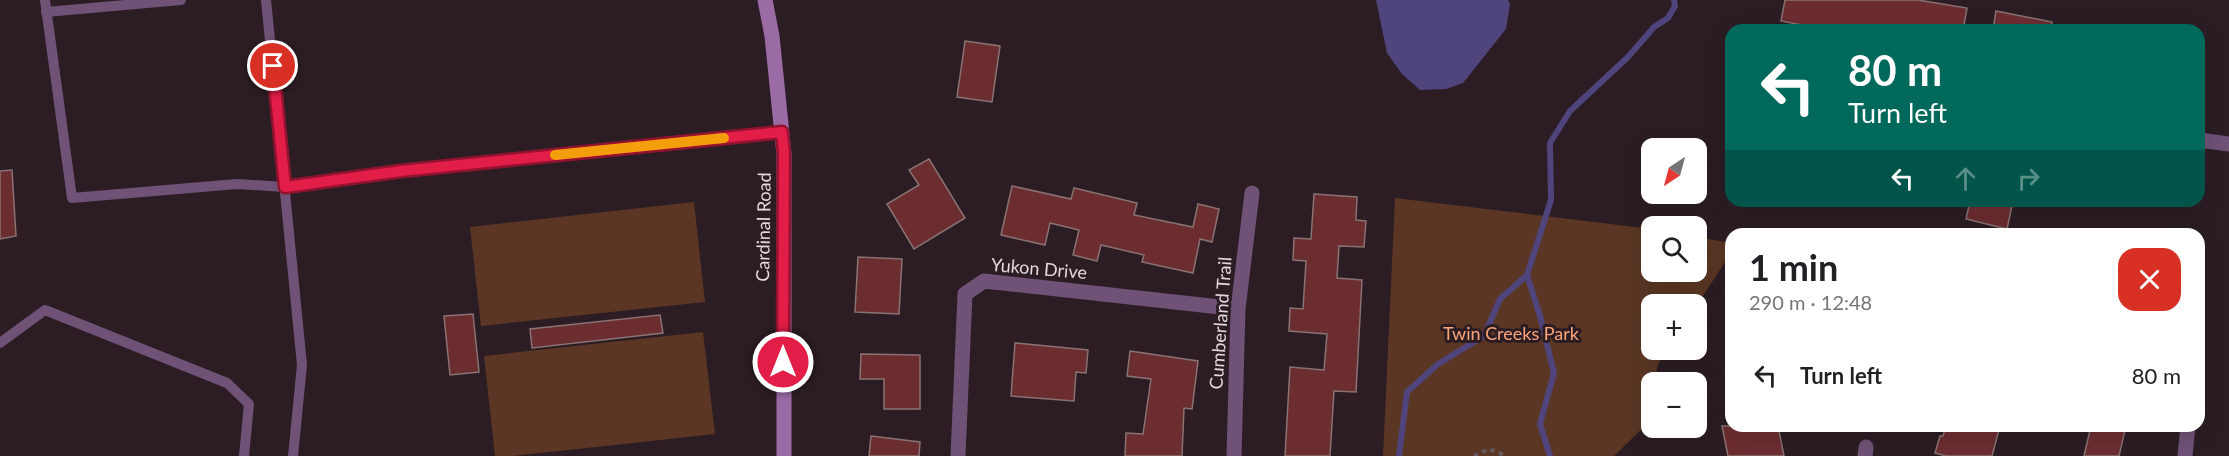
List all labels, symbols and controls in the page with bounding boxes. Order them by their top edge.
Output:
pin [247,40,298,91]
text: 80 m [1848,45,1942,95]
icon: left [1749,48,1827,126]
icon: arrive [256,49,289,82]
text: Turn left [1848,96,1947,129]
north arrow [1641,138,1707,204]
map controls [1641,138,1707,438]
icon: left [1886,162,1919,195]
icon: ahead [1949,162,1982,195]
icon: right [2012,162,2045,195]
street label: Cardinal Road [751,172,775,282]
button: search [1641,216,1707,282]
text: 1 min [1749,245,1838,289]
button: close [2118,248,2181,311]
street label: Yukon Drive [990,253,1088,283]
street label: Cumberland Trail [1204,256,1236,390]
text: 290 m · 12:48 [1749,290,1872,314]
button: + [1641,294,1707,360]
park label: Twin Creeks Park [1443,322,1580,344]
position arrow [751,330,815,394]
icon: left [1749,359,1782,392]
text: Turn left [1800,362,1882,389]
text: 80 m [2132,362,2181,389]
button: − [1641,372,1707,438]

